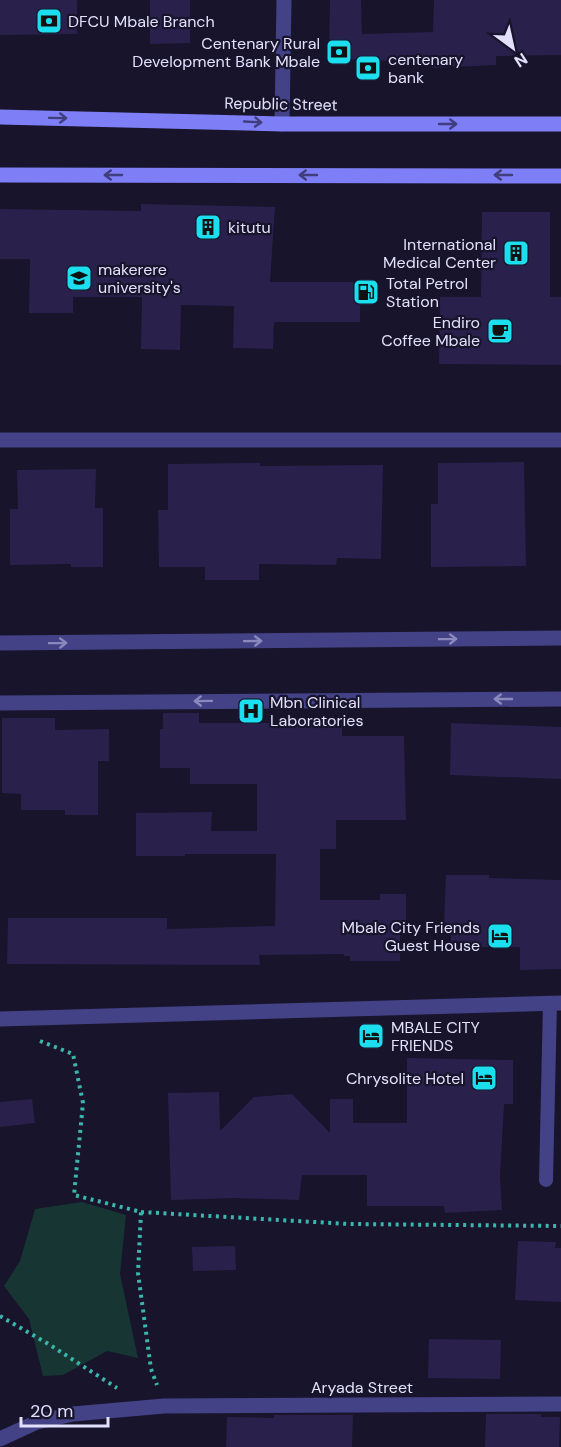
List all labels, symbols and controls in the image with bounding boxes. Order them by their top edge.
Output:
bank icon: DFCU Mbale Branch [34,6,64,36]
place label: DFCU Mbale Branch [68,11,215,32]
north arrow [483,18,543,78]
place label: Centenary Rural Development Bank Mbale [132,33,320,72]
bank icon: Centenary Rural Development Bank Mbale [324,37,354,67]
text: N [510,48,532,72]
place label: centenary bank [388,49,463,88]
bank icon: centenary bank [353,53,383,83]
street label: Republic Street [224,93,338,115]
one-way arrow [48,113,68,124]
one-way arrow [243,116,263,127]
one-way arrow [438,118,458,130]
one-way arrow [103,169,123,181]
one-way arrow [298,169,318,181]
one-way arrow [493,169,513,181]
building icon: kitutu [193,212,223,242]
place label: kitutu [228,217,271,238]
place label: International Medical Center [383,234,496,273]
building icon: International Medical Center [501,238,531,268]
place label: makerere university's [98,259,181,298]
school or university icon: makerere university's [64,263,94,293]
place label: Total Petrol Station [386,273,468,312]
fuel station icon: Total Petrol Station [351,277,381,307]
place label: Endiro Coffee Mbale [381,312,480,351]
cafe icon: Endiro Coffee Mbale [485,316,515,346]
one-way arrow [438,633,458,645]
one-way arrow [243,635,263,647]
one-way arrow [48,637,68,649]
place label: Mbn Clinical Laboratories [270,692,363,731]
one-way arrow [493,693,513,705]
one-way arrow [193,695,213,707]
hospital icon: Mbn Clinical Laboratories [236,696,266,726]
place label: Mbale City Friends Guest House [342,917,480,956]
hotel icon: Mbale City Friends Guest House [485,921,515,951]
place label: MBALE CITY FRIENDS [391,1017,480,1056]
hotel icon: MBALE CITY FRIENDS [356,1021,386,1051]
hotel icon: Chrysolite Hotel [469,1063,499,1093]
place label: Chrysolite Hotel [346,1068,464,1089]
street label: Aryada Street [311,1377,413,1398]
scale bar [21,1390,108,1428]
text: 20 m [30,1399,73,1423]

